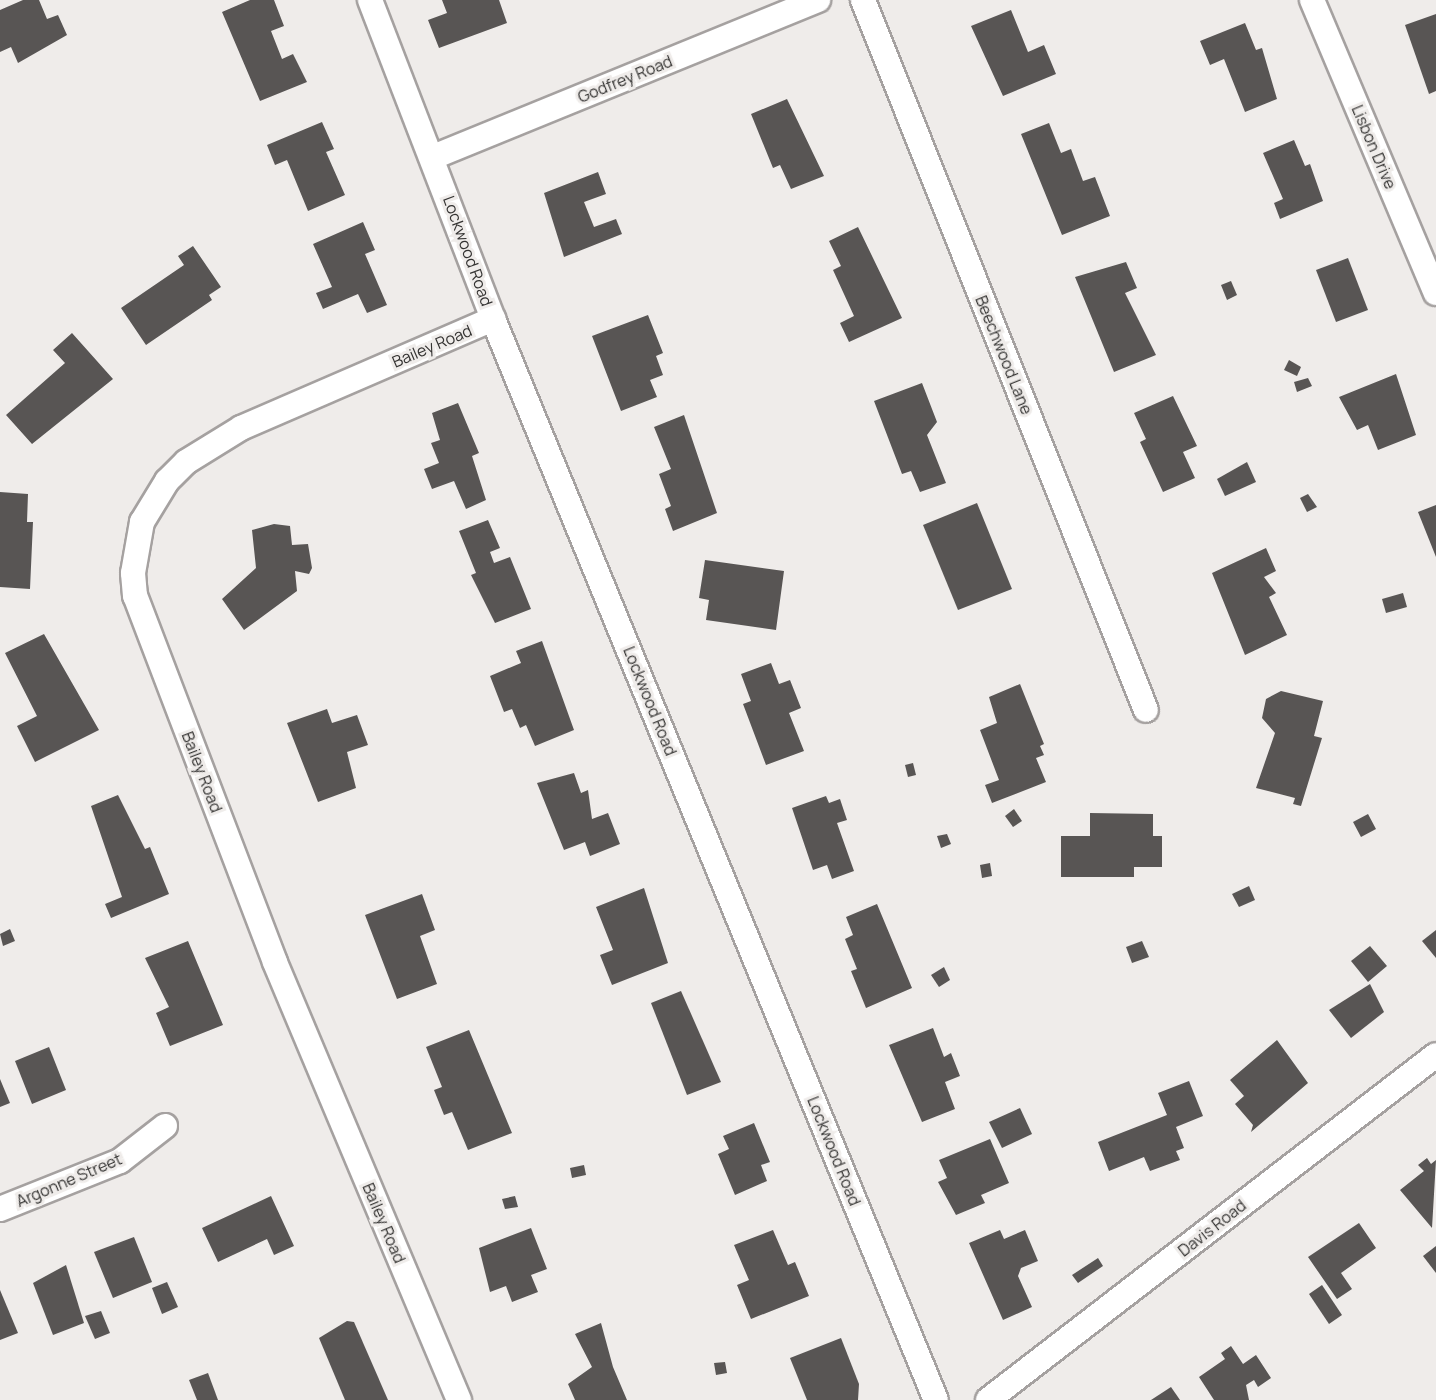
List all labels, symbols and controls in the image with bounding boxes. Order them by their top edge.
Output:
street label: Godfrey Road [575,51,675,107]
street label: Lisbon Drive [1348,102,1400,192]
street label: Lockwood Road [439,193,497,309]
street label: Beechwood Lane [971,293,1037,417]
street label: Bailey Road [389,321,475,371]
street label: Lockwood Road [619,644,681,758]
street label: Bailey Road [178,729,226,815]
street label: Lockwood Road [803,1094,865,1208]
street label: Argonne Street [13,1149,125,1211]
street label: Bailey Road [359,1180,409,1266]
street label: Davis Road [1174,1196,1250,1260]

